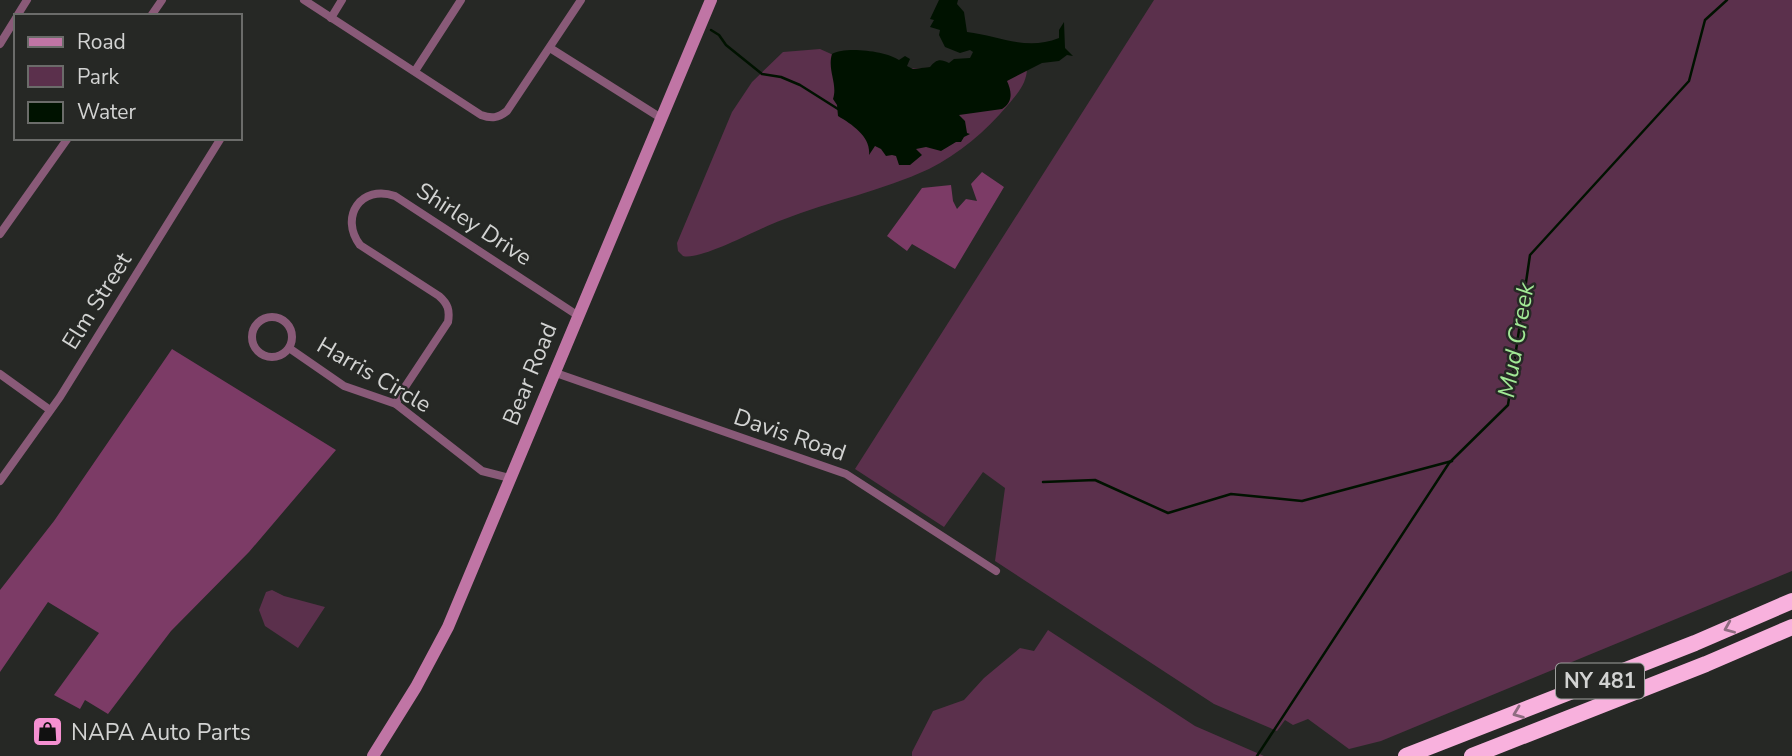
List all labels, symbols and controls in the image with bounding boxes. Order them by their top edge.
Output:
legend [14,14,242,140]
text: Road [77,28,126,56]
text: Park [77,63,119,91]
text: Water [77,98,136,126]
street label: Shirley Drive [410,175,538,273]
street label: Elm Street [55,246,139,355]
water label: Mud Creek [1490,279,1542,400]
street label: Bear Road [495,318,565,430]
street label: Harris Circle [311,330,437,420]
street label: Davis Road [730,401,850,469]
one-way arrow [1724,620,1736,634]
road number: NY 481 [1556,664,1644,698]
one-way arrow [1513,705,1525,719]
shop icon: NAPA Auto Parts [31,715,65,749]
place label: NAPA Auto Parts [71,717,251,748]

